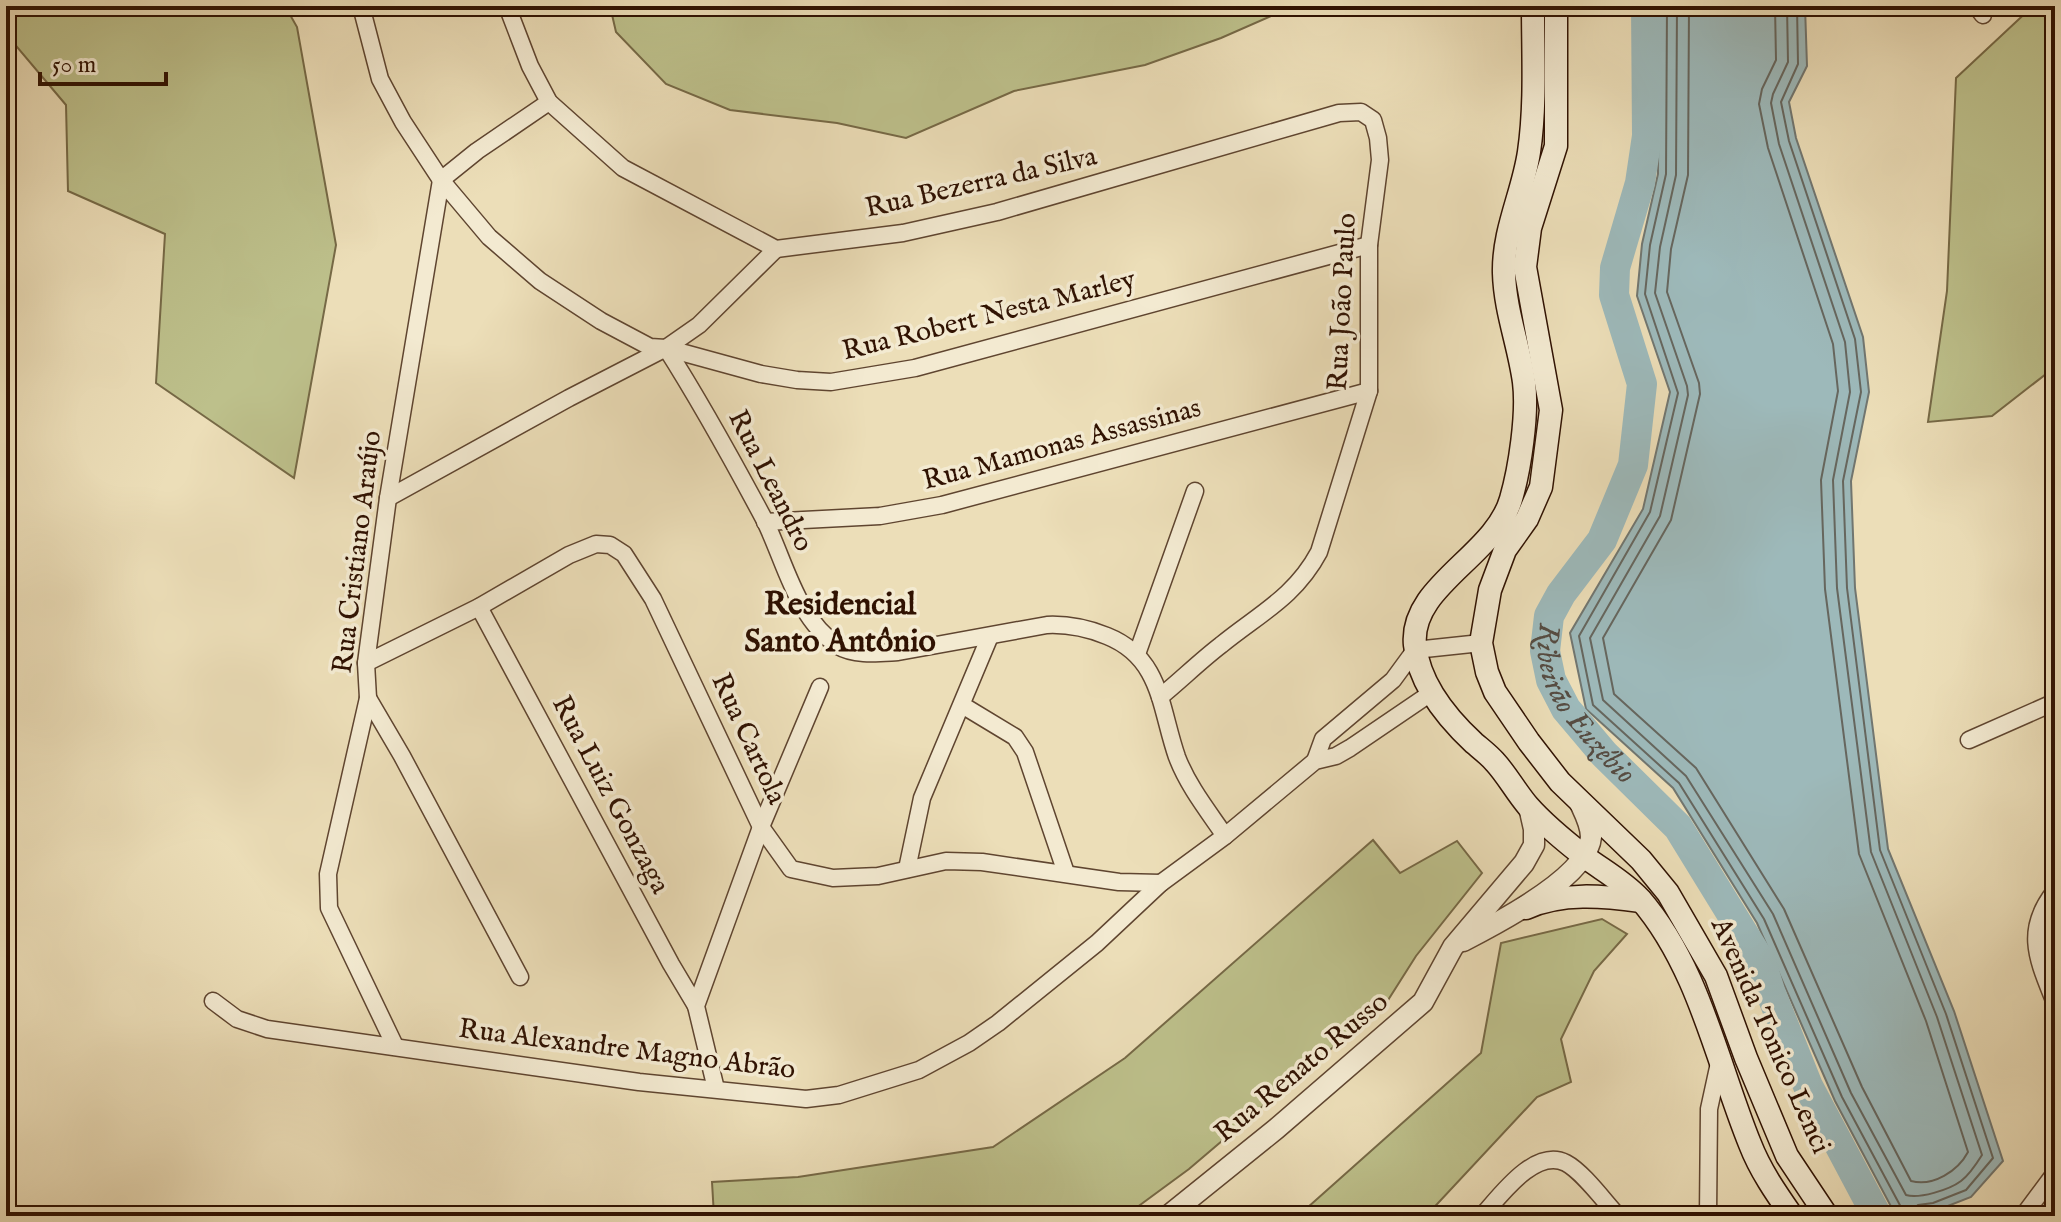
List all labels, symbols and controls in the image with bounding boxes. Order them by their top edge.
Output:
scale bar [40,36,166,86]
text: 50 m [52,50,96,81]
street label: Rua Bezerra da Silva [862,139,1101,227]
street label: Rua João Paulo [1321,212,1365,392]
street label: Rua Robert Nesta Marley [839,263,1139,369]
street label: Rua Mamonas Assassinas [919,391,1205,499]
street label: Rua Leandro [719,404,821,558]
street label: Rua Cristiano Araújo [326,429,390,675]
district label: Residencial Santo Antônio [744,585,936,663]
water label: Ribeirão Euzébio [1526,621,1643,793]
street label: Rua Cartola [702,668,794,811]
street label: Rua Luiz Gonzaga [543,690,677,901]
street label: Avenida Tonico Lenci [1702,912,1838,1159]
street label: Rua Renato Russo [1208,985,1396,1151]
street label: Rua Alexandre Magno Abrão [457,1012,797,1088]

